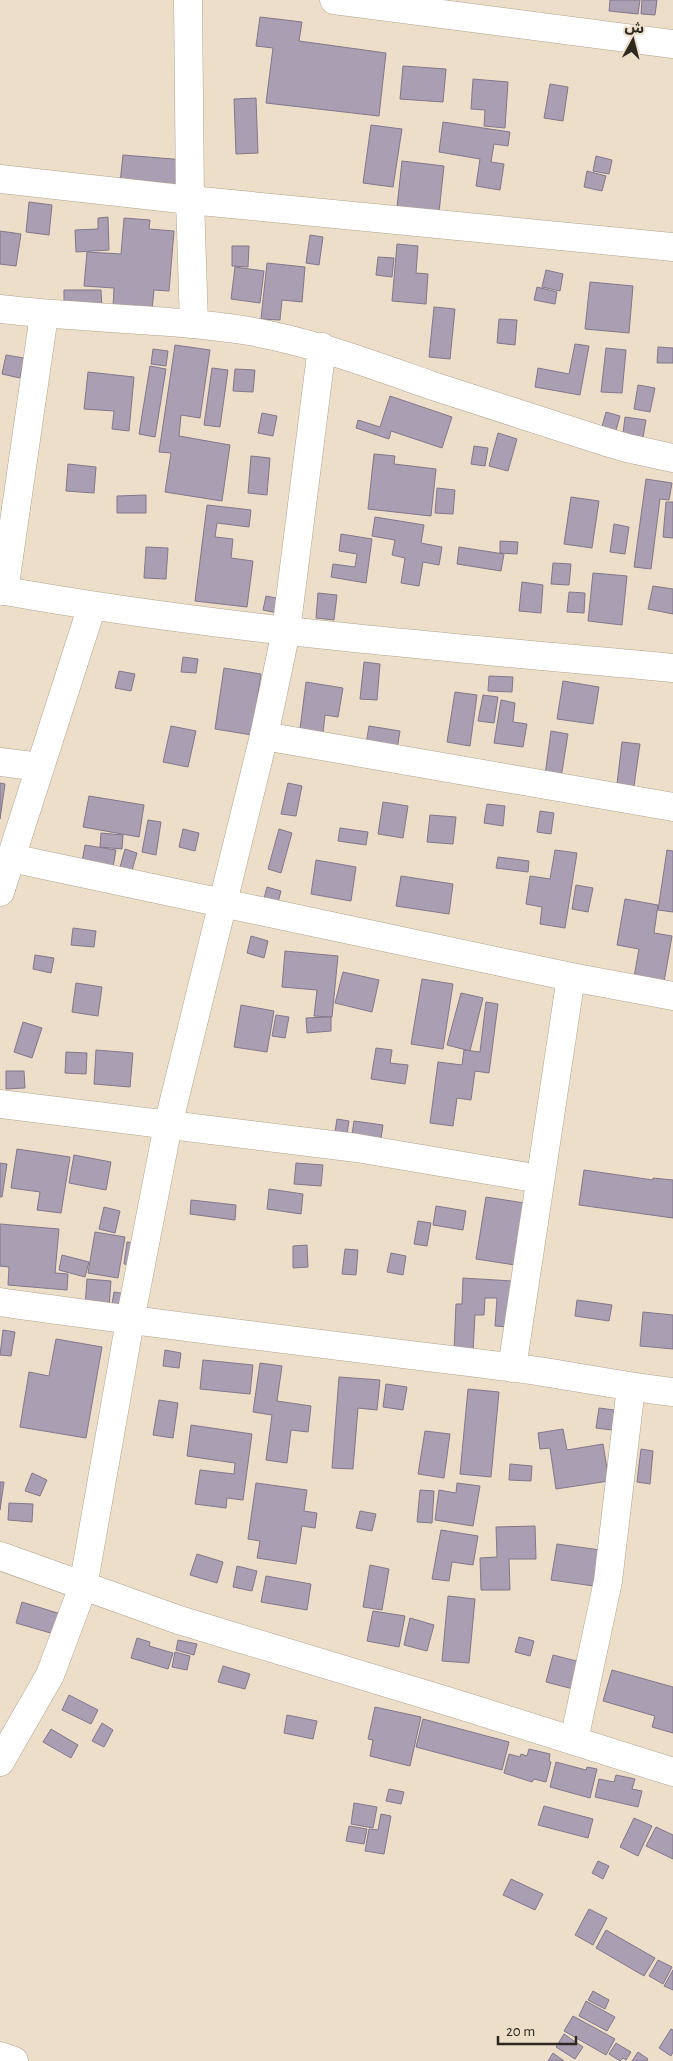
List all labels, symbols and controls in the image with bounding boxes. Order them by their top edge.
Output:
north arrow [608,15,658,65]
text: ش [624,20,645,36]
scale bar [498,2014,576,2046]
text: 20 m [506,2024,535,2039]

